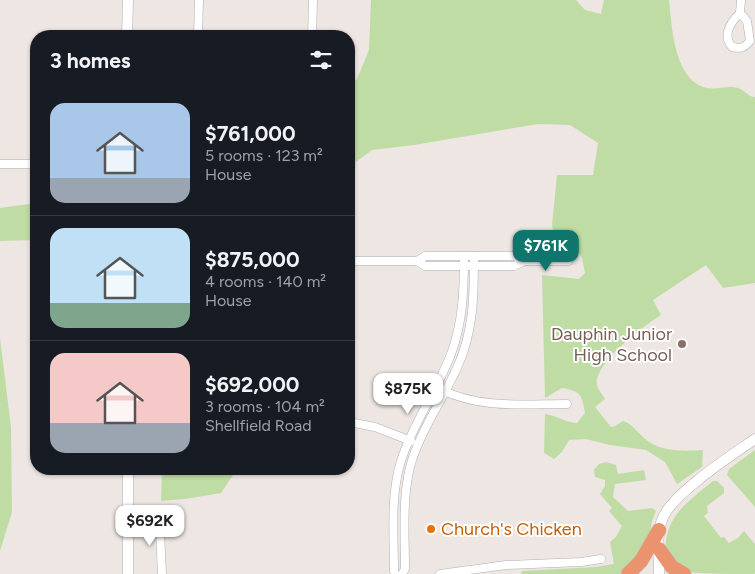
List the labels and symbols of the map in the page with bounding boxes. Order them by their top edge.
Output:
pin: $761K [511,230,581,272]
place label: Dauphin Junior High School [551,323,672,366]
marker: Dauphin Junior High School [676,338,688,350]
pin: $875K [373,372,443,415]
pin: $692K [115,504,185,547]
place label: Church's Chicken [441,518,582,540]
marker: Church's Chicken [425,523,437,535]

